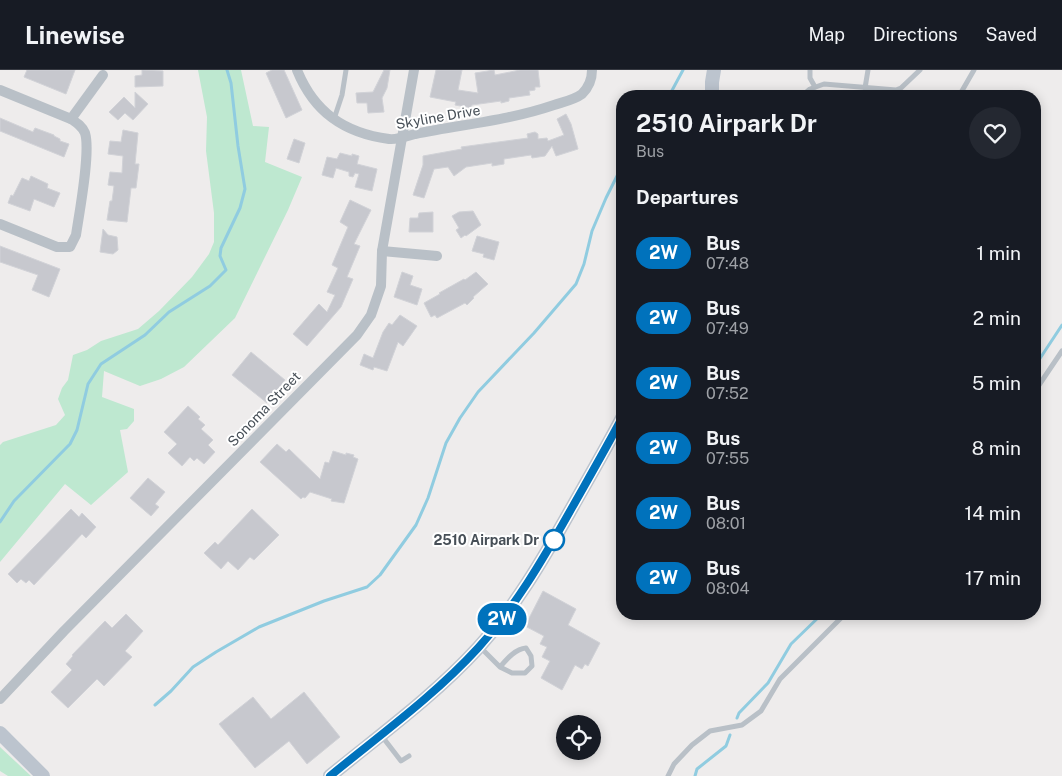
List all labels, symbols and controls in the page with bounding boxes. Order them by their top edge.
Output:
text: Linewise [25,21,125,49]
text: Map [808,24,845,45]
text: Directions [873,24,958,45]
text: Saved [986,24,1037,45]
street label: Skyline Drive [395,102,482,132]
button: heart [969,107,1021,159]
text: 2510 Airpark Dr [636,109,817,137]
text: Bus [636,142,664,161]
text: Departures [636,186,739,208]
text: Bus [706,232,740,254]
text: 2W [649,242,678,263]
text: 1 min [976,242,1021,264]
text: 07:48 [706,254,749,273]
text: Bus [706,297,740,319]
text: 2W [649,307,678,328]
text: 2 min [973,307,1021,329]
text: 07:49 [706,319,749,338]
text: Bus [706,362,740,384]
street label: Sonoma Street [224,368,304,450]
text: 2W [649,372,678,393]
text: 5 min [972,372,1021,394]
text: 07:52 [706,384,749,403]
text: Bus [706,427,740,449]
text: 2W [649,437,678,458]
text: 8 min [972,437,1021,459]
text: 07:55 [706,449,749,468]
text: Bus [706,492,740,514]
text: 2W [649,502,678,523]
text: 14 min [964,502,1021,524]
text: 08:01 [706,514,746,533]
marker: 2510 Airpark Dr [543,529,565,551]
place label: 2510 Airpark Dr [433,532,539,548]
text: Bus [706,557,740,579]
text: 2W [649,567,678,588]
text: 17 min [965,567,1021,589]
text: 08:04 [706,579,749,598]
line badge: 2W [480,603,524,635]
text: 2W [488,608,516,629]
map controls [556,715,601,760]
button: locate [556,715,601,760]

